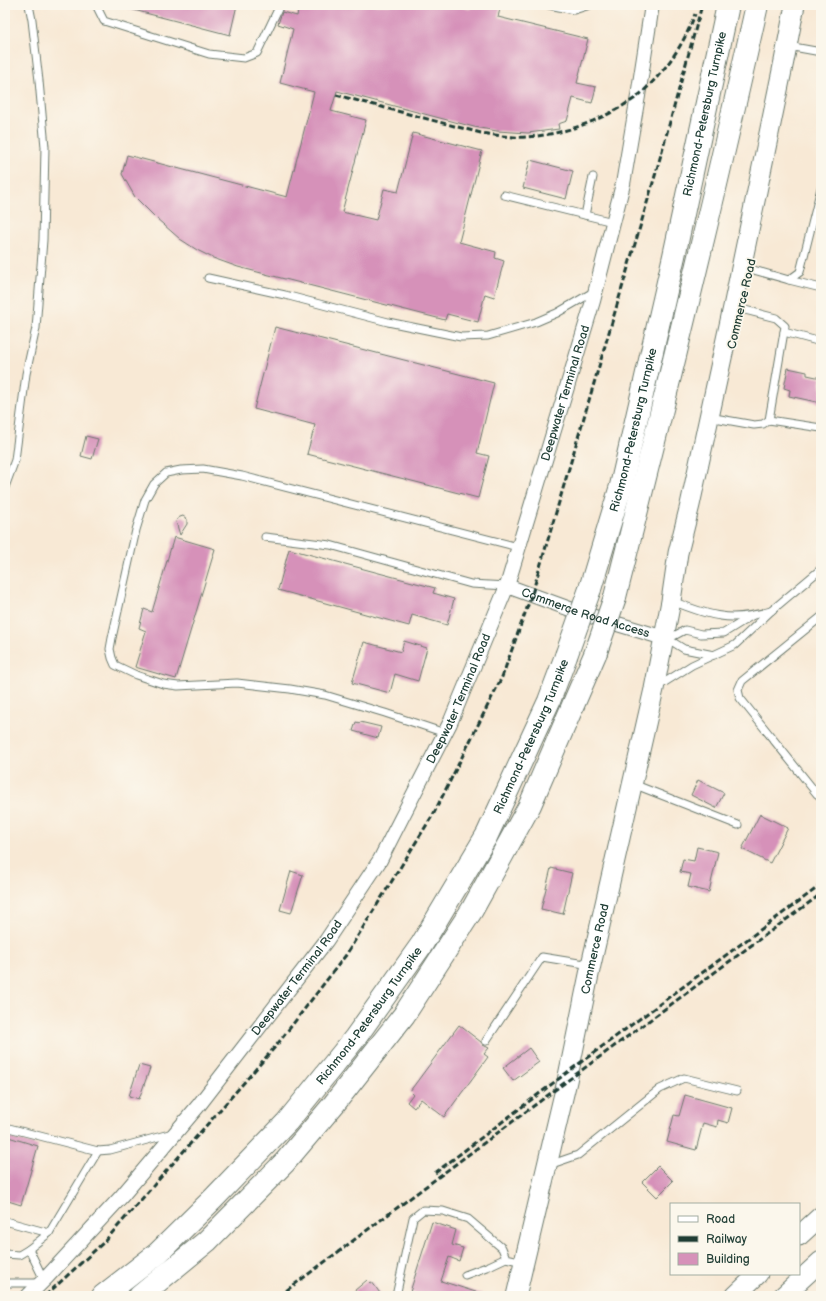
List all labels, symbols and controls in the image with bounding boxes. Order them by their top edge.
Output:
street label: Richmond-Petersburg Turnpike [680,30,730,198]
street label: Commerce Road [724,257,760,351]
street label: Deepwater Terminal Road [538,323,593,463]
street label: Richmond-Petersburg Turnpike [606,346,660,514]
street label: Commerce Road Access [519,584,652,641]
street label: Deepwater Terminal Road [423,631,494,766]
street label: Richmond-Petersburg Turnpike [490,657,572,817]
street label: Commerce Road [578,902,612,995]
street label: Deepwater Terminal Road [248,917,345,1038]
street label: Richmond-Petersburg Turnpike [313,944,425,1088]
legend [670,1203,800,1275]
text: Road [706,1212,735,1227]
text: Railway [706,1232,748,1247]
text: Building [706,1252,750,1267]

